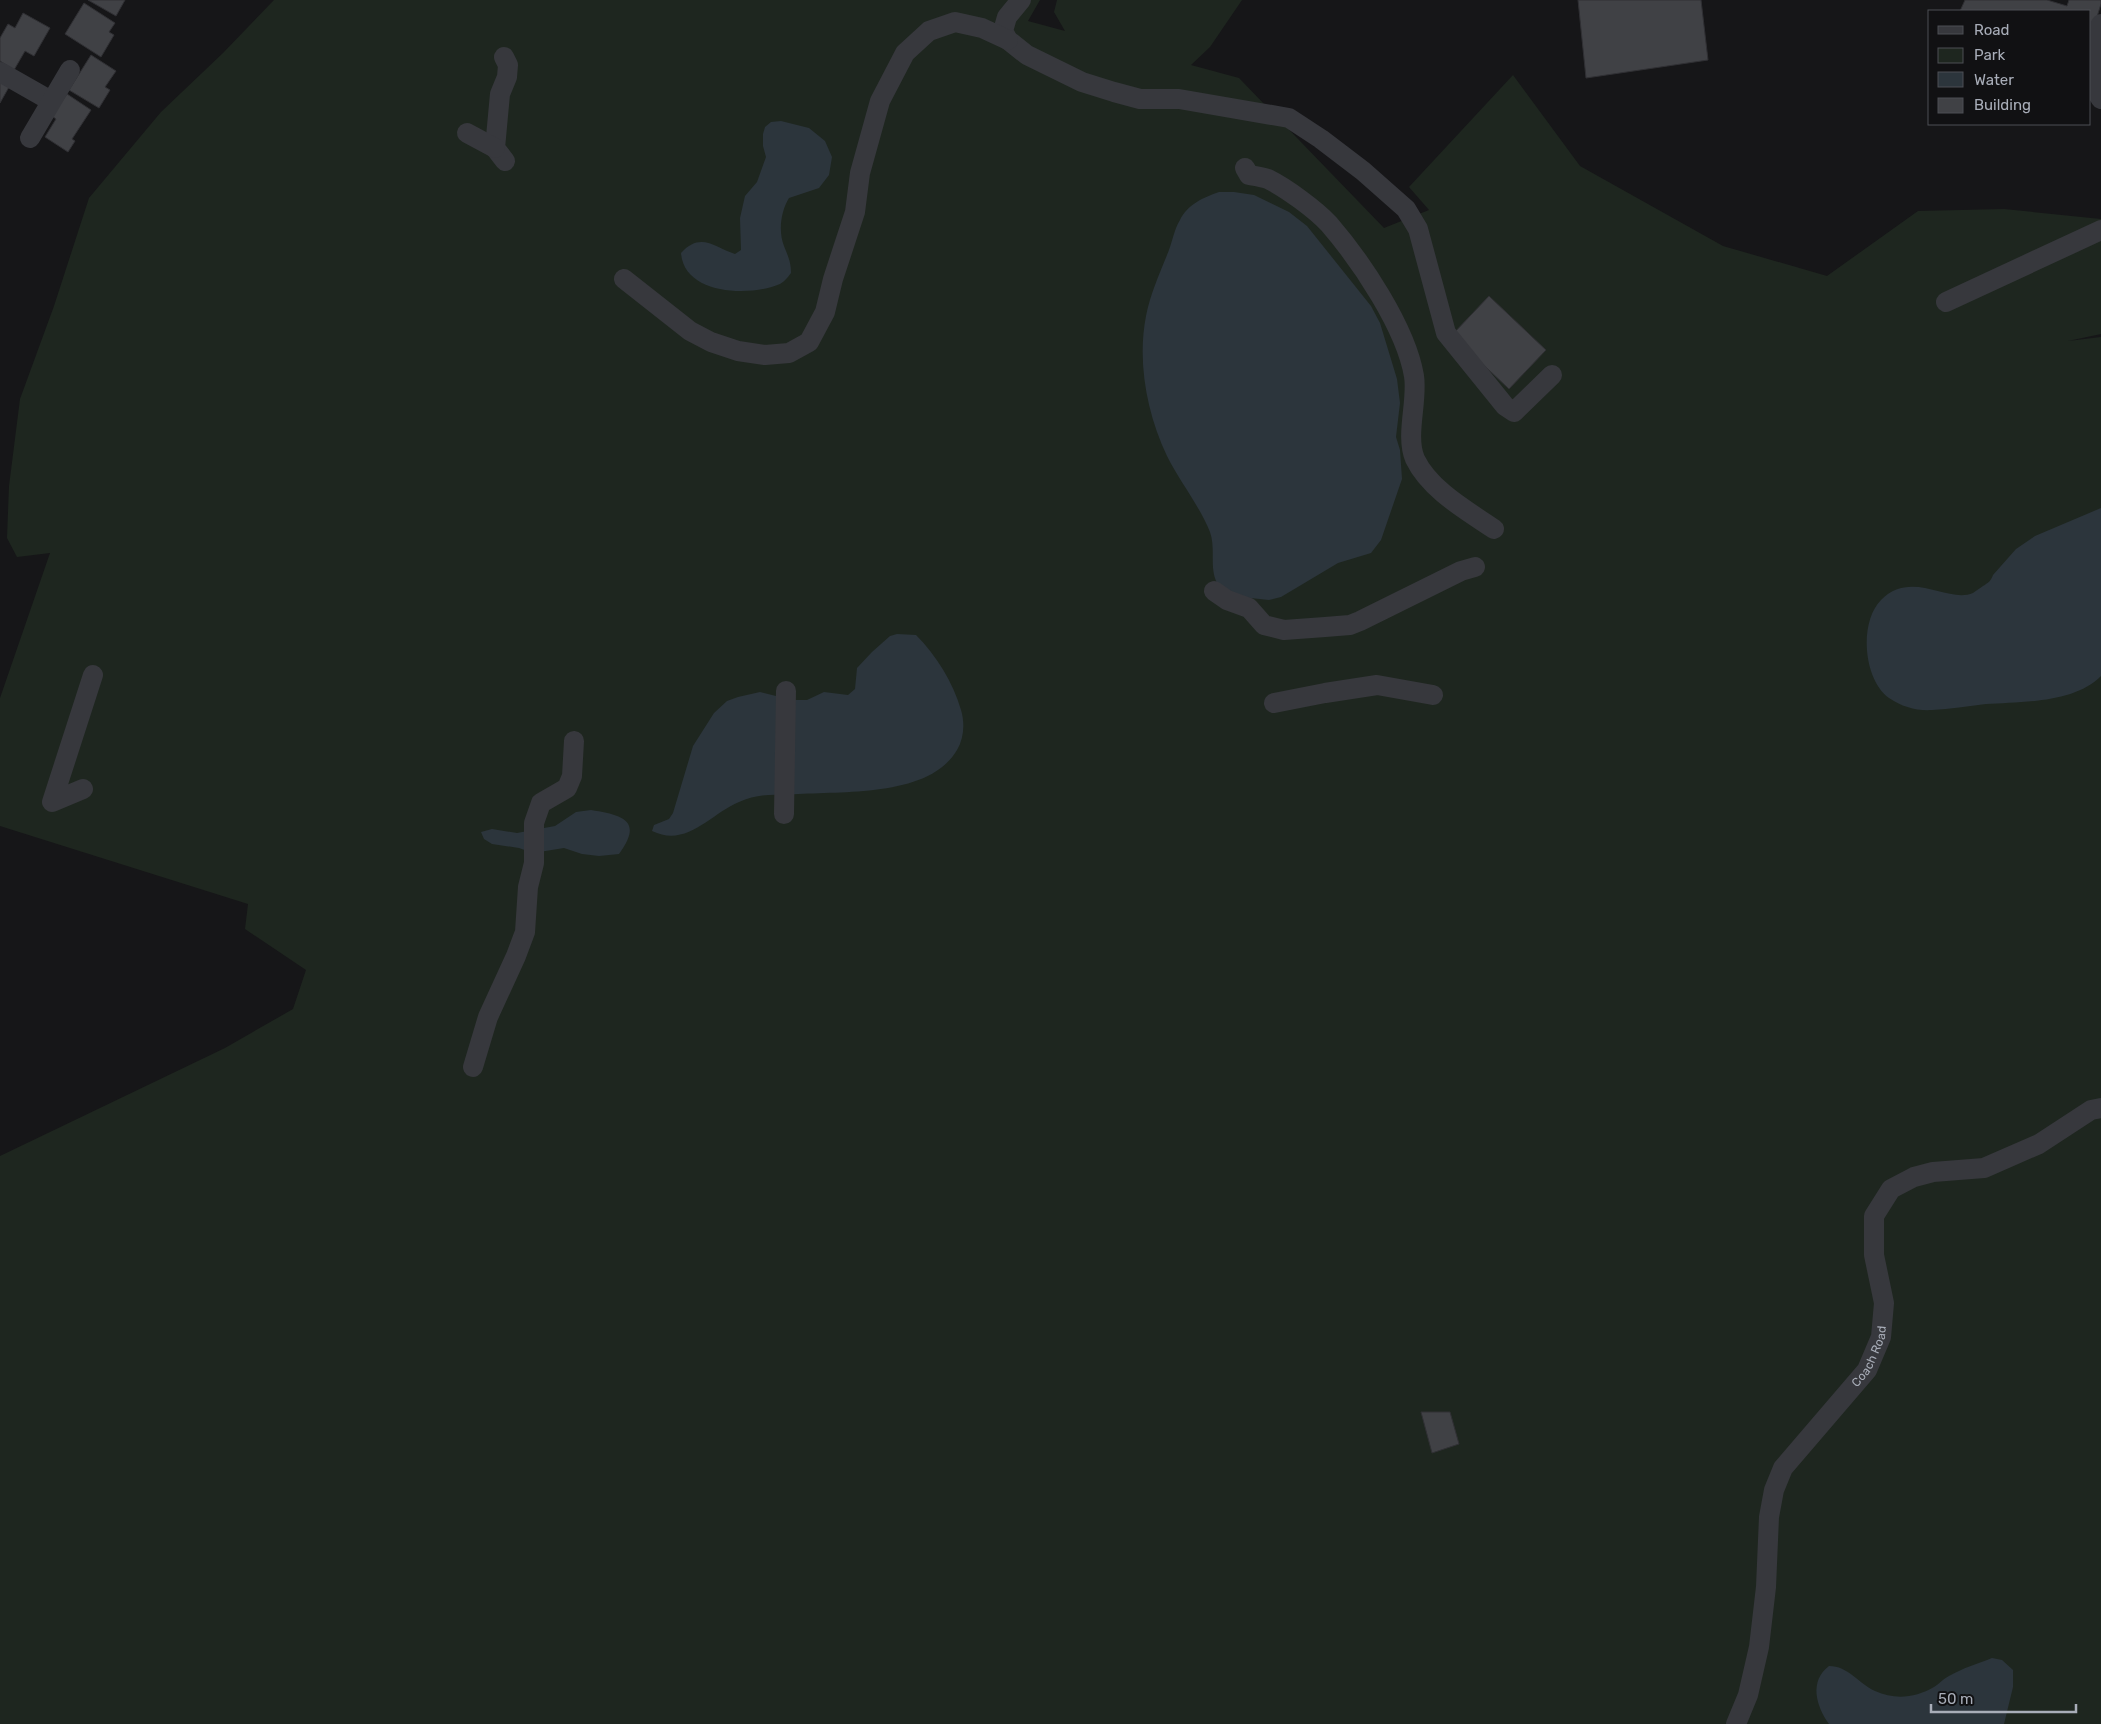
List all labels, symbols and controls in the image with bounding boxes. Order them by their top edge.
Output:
legend [1928,10,2091,125]
text: Road [1974,21,2010,39]
text: Park [1974,46,2005,64]
text: Water [1974,71,2014,89]
text: Building [1974,96,2031,114]
street label: Coach Road [1849,1325,1889,1390]
scale bar [1931,1682,2076,1714]
text: 50 m [1938,1690,1973,1708]

